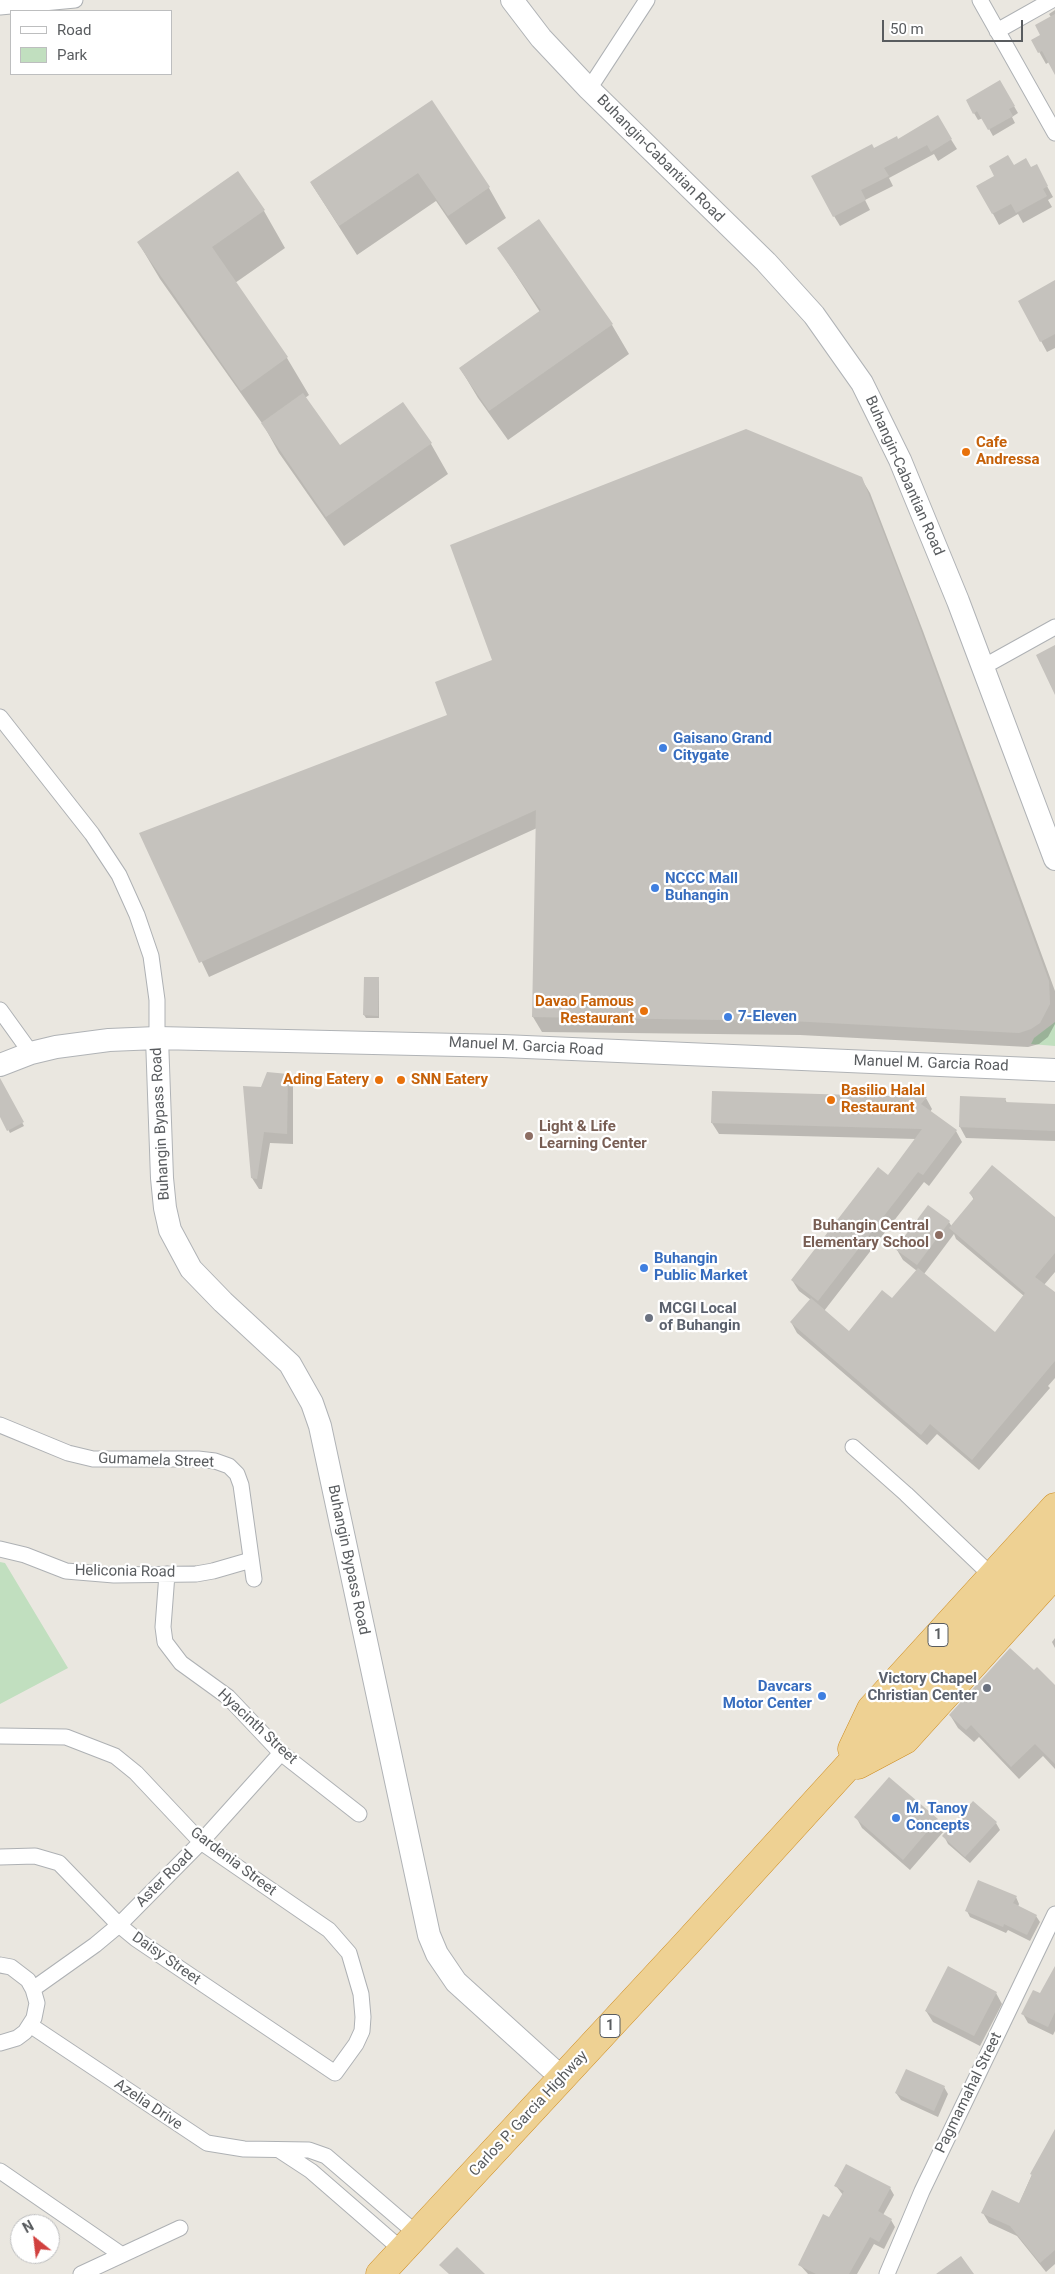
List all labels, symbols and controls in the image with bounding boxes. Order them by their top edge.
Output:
legend [10,10,172,75]
scale bar [885,10,1026,42]
text: 50 m [890,20,924,38]
text: Road [57,21,91,39]
text: Park [57,46,87,64]
street label: Buhangin-Cabantian Road [593,92,727,226]
street label: Buhangin-Cabantian Road [861,393,947,559]
place label: Cafe Andressa [976,434,1040,469]
marker: Cafe Andressa [960,446,972,458]
place label: Gaisano Grand Citygate [673,730,772,765]
marker: Gaisano Grand Citygate [657,742,669,754]
place label: NCCC Mall Buhangin [665,870,738,905]
marker: NCCC Mall Buhangin [649,882,661,894]
place label: Davao Famous Restaurant [535,993,634,1028]
marker: Davao Famous Restaurant [638,1005,650,1017]
place label: 7-Eleven [738,1008,797,1026]
marker: 7-Eleven [722,1011,734,1023]
street label: Manuel M. Garcia Road [448,1034,604,1060]
street label: Buhangin Bypass Road [148,1047,174,1201]
street label: Manuel M. Garcia Road [853,1052,1009,1076]
place label: Ading Eatery [283,1071,369,1089]
place label: SNN Eatery [411,1071,488,1089]
marker: Ading Eatery [373,1074,385,1086]
marker: SNN Eatery [395,1074,407,1086]
place label: Basilio Halal Restaurant [841,1082,925,1117]
marker: Basilio Halal Restaurant [825,1094,837,1106]
place label: Light & Life Learning Center [539,1118,647,1153]
marker: Light & Life Learning Center [523,1130,535,1142]
place label: Buhangin Central Elementary School [803,1217,929,1252]
marker: Buhangin Central Elementary School [933,1229,945,1241]
place label: Buhangin Public Market [654,1250,748,1285]
marker: Buhangin Public Market [638,1262,650,1274]
place label: MCGI Local of Buhangin [659,1300,740,1335]
marker: MCGI Local of Buhangin [643,1312,655,1324]
street label: Gumamela Street [98,1450,214,1472]
street label: Buhangin Bypass Road [323,1483,373,1637]
street label: Heliconia Road [75,1562,175,1582]
road number: 1 [928,1624,948,1646]
place label: Victory Chapel Christian Center [867,1670,977,1705]
place label: Davcars Motor Center [723,1678,812,1713]
marker: Victory Chapel Christian Center [981,1682,993,1694]
street label: Hyacinth Street [214,1686,300,1768]
marker: Davcars Motor Center [816,1690,828,1702]
place label: M. Tanoy Concepts [906,1800,970,1835]
marker: M. Tanoy Concepts [890,1812,902,1824]
street label: Gardenia Street [186,1824,280,1900]
street label: Aster Road [133,1847,197,1911]
street label: Daisy Street [128,1929,204,1989]
road number: 1 [600,2014,620,2038]
street label: Pagmamahal Street [932,2030,1006,2156]
street label: Carlos P. Garcia Highway [466,2047,592,2181]
street label: Azelia Drive [111,2076,185,2134]
north arrow [10,2214,60,2264]
text: N [20,2217,36,2236]

